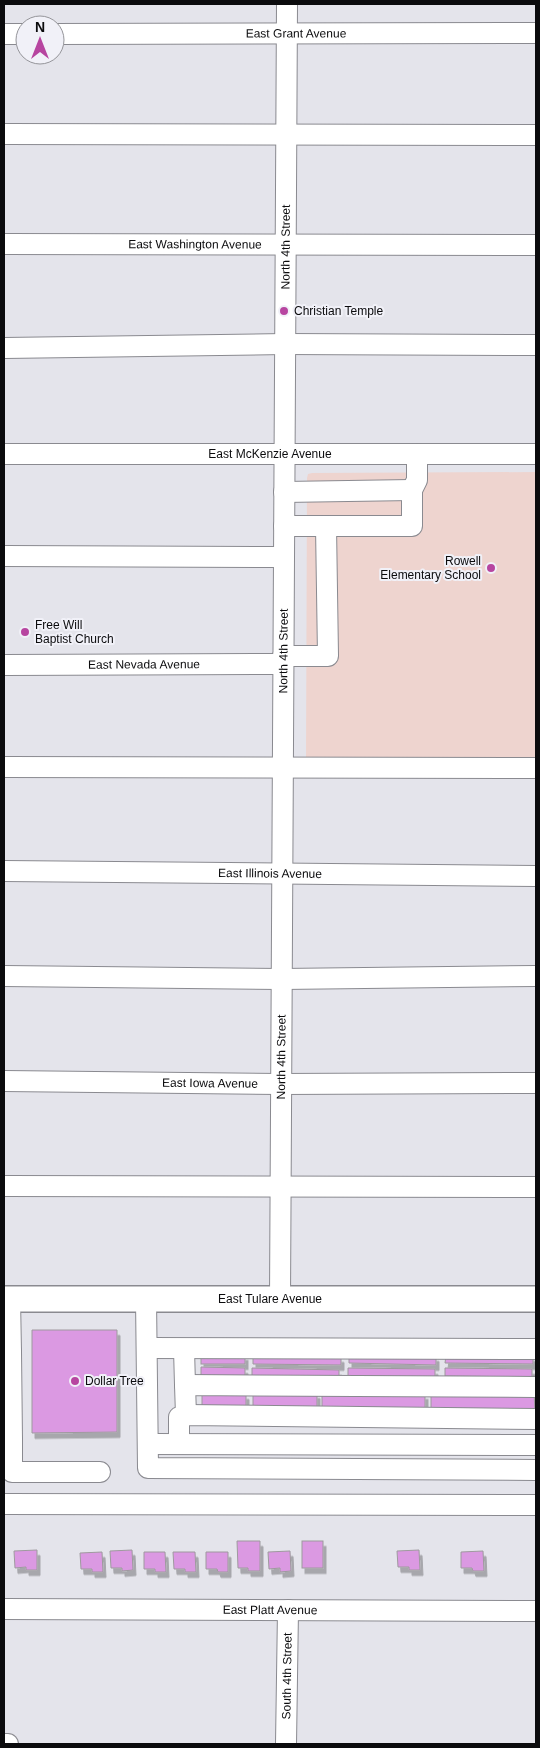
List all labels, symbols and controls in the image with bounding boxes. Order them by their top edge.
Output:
north arrow [15,15,65,65]
text: N [35,19,45,35]
street label: East Grant Avenue [246,26,347,41]
street label: North 4th Street [278,204,293,289]
street label: East Washington Avenue [128,237,262,251]
place label: Christian Temple [294,304,383,318]
marker: Christian Temple [278,305,290,317]
street label: East McKenzie Avenue [208,447,332,461]
place label: Rowell Elementary School [380,554,481,582]
marker: Rowell Elementary School [485,562,497,574]
street label: North 4th Street [276,608,291,693]
place label: Free Will Baptist Church [35,618,114,646]
marker: Free Will Baptist Church [19,626,31,638]
street label: East Nevada Avenue [88,657,200,672]
street label: East Illinois Avenue [218,866,322,881]
street label: North 4th Street [274,1014,289,1099]
street label: East Iowa Avenue [162,1076,258,1091]
street label: East Tulare Avenue [218,1292,322,1306]
place label: Dollar Tree [85,1374,144,1388]
marker: Dollar Tree [69,1375,81,1387]
street label: East Platt Avenue [223,1603,318,1617]
street label: South 4th Street [279,1632,295,1720]

